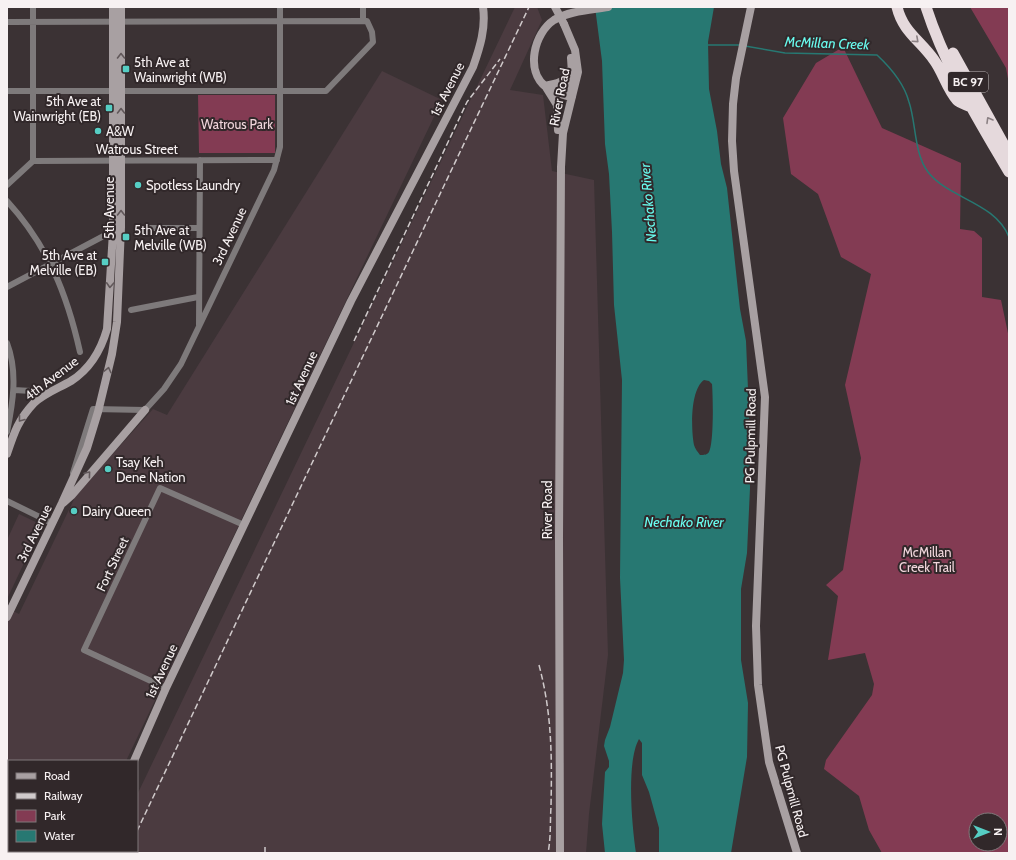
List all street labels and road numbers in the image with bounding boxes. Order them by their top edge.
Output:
street label: 1st Avenue [427,59,467,119]
street label: River Road [546,67,572,127]
road number: BC 97 [948,72,988,92]
street label: Watrous Street [96,141,179,157]
street label: 5th Avenue [101,176,117,239]
street label: 3rd Avenue [209,204,250,268]
street label: 1st Avenue [281,348,321,408]
street label: 4th Avenue [21,352,81,403]
street label: PG Pulpmill Road [741,388,759,484]
street label: River Road [539,481,555,539]
street label: 3rd Avenue [13,501,55,565]
street label: Fort Street [92,534,132,594]
street label: 1st Avenue [141,641,181,701]
street label: PG Pulpmill Road [772,743,812,839]

